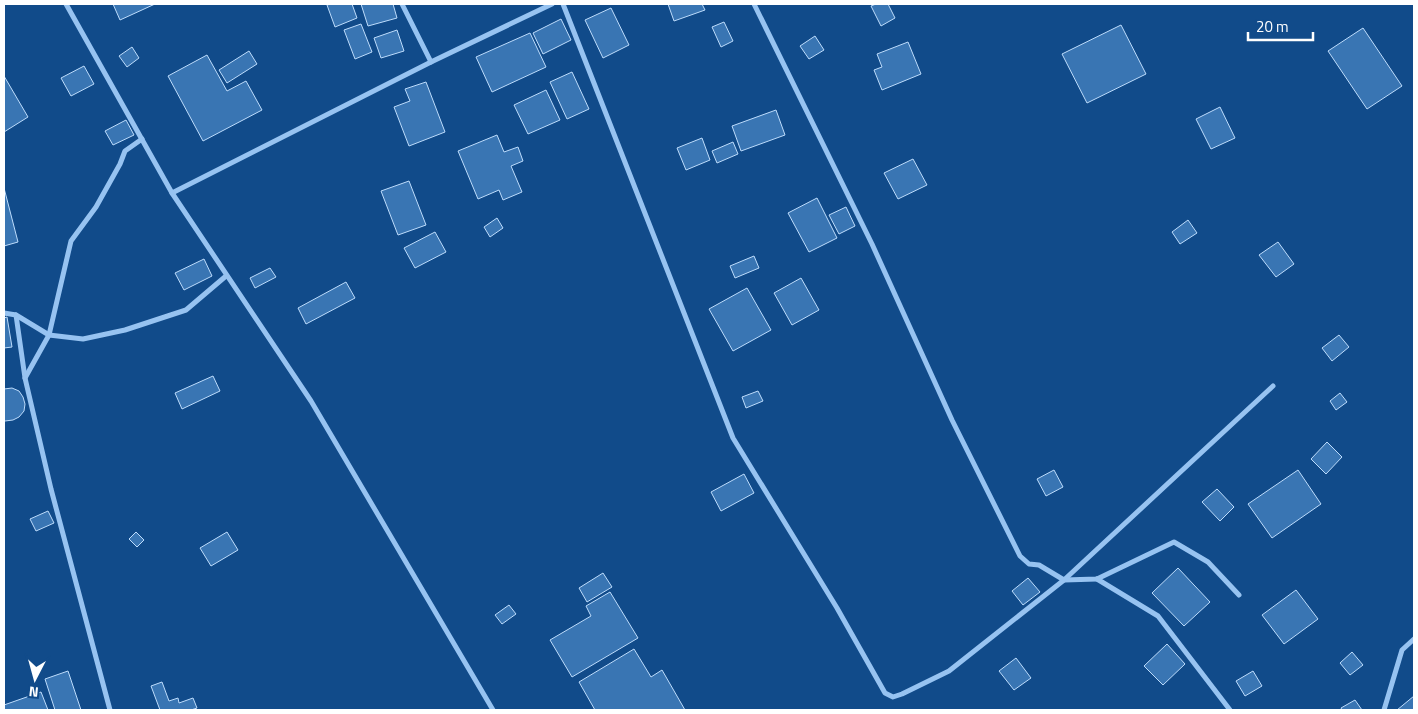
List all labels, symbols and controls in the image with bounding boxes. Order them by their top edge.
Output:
scale bar [1248,10,1313,42]
text: 20 m [1256,15,1289,38]
north arrow [10,654,60,704]
text: N [28,681,40,703]

